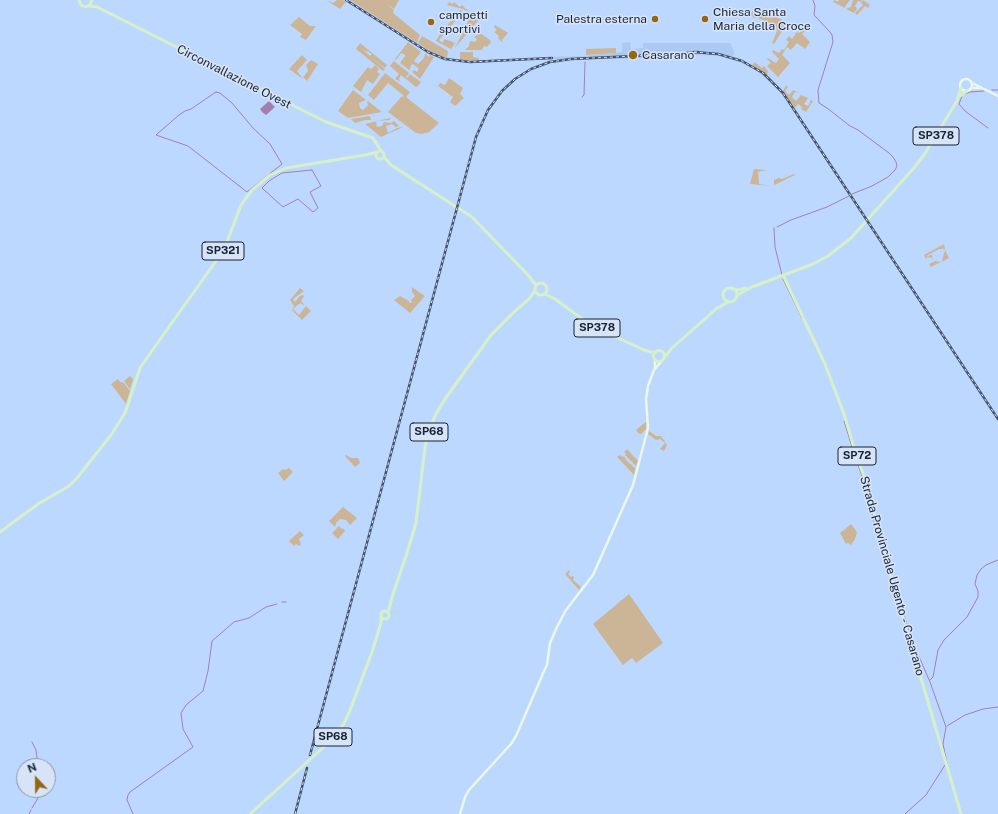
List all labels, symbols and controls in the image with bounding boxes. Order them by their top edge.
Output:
place label: Chiesa Santa Maria della Croce [713,5,811,33]
place label: campetti sportivi [439,8,488,36]
place label: Palestra esterna [556,12,647,26]
marker: Palestra esterna [650,14,660,24]
marker: Chiesa Santa Maria della Croce [700,14,710,24]
marker: campetti sportivi [426,17,436,27]
street label: Circonvallazione Ovest [174,42,294,112]
place label: Casarano [642,48,694,62]
marker: Casarano [627,49,639,61]
road number: SP378 [913,127,959,145]
road number: SP321 [202,242,244,260]
road number: SP378 [574,319,620,337]
road number: SP68 [410,423,448,441]
road number: SP72 [838,447,876,465]
street label: Strada Provinciale Ugento - Casarano [857,474,927,678]
road number: SP68 [314,728,352,746]
north arrow [16,758,56,798]
text: N [26,761,38,775]

